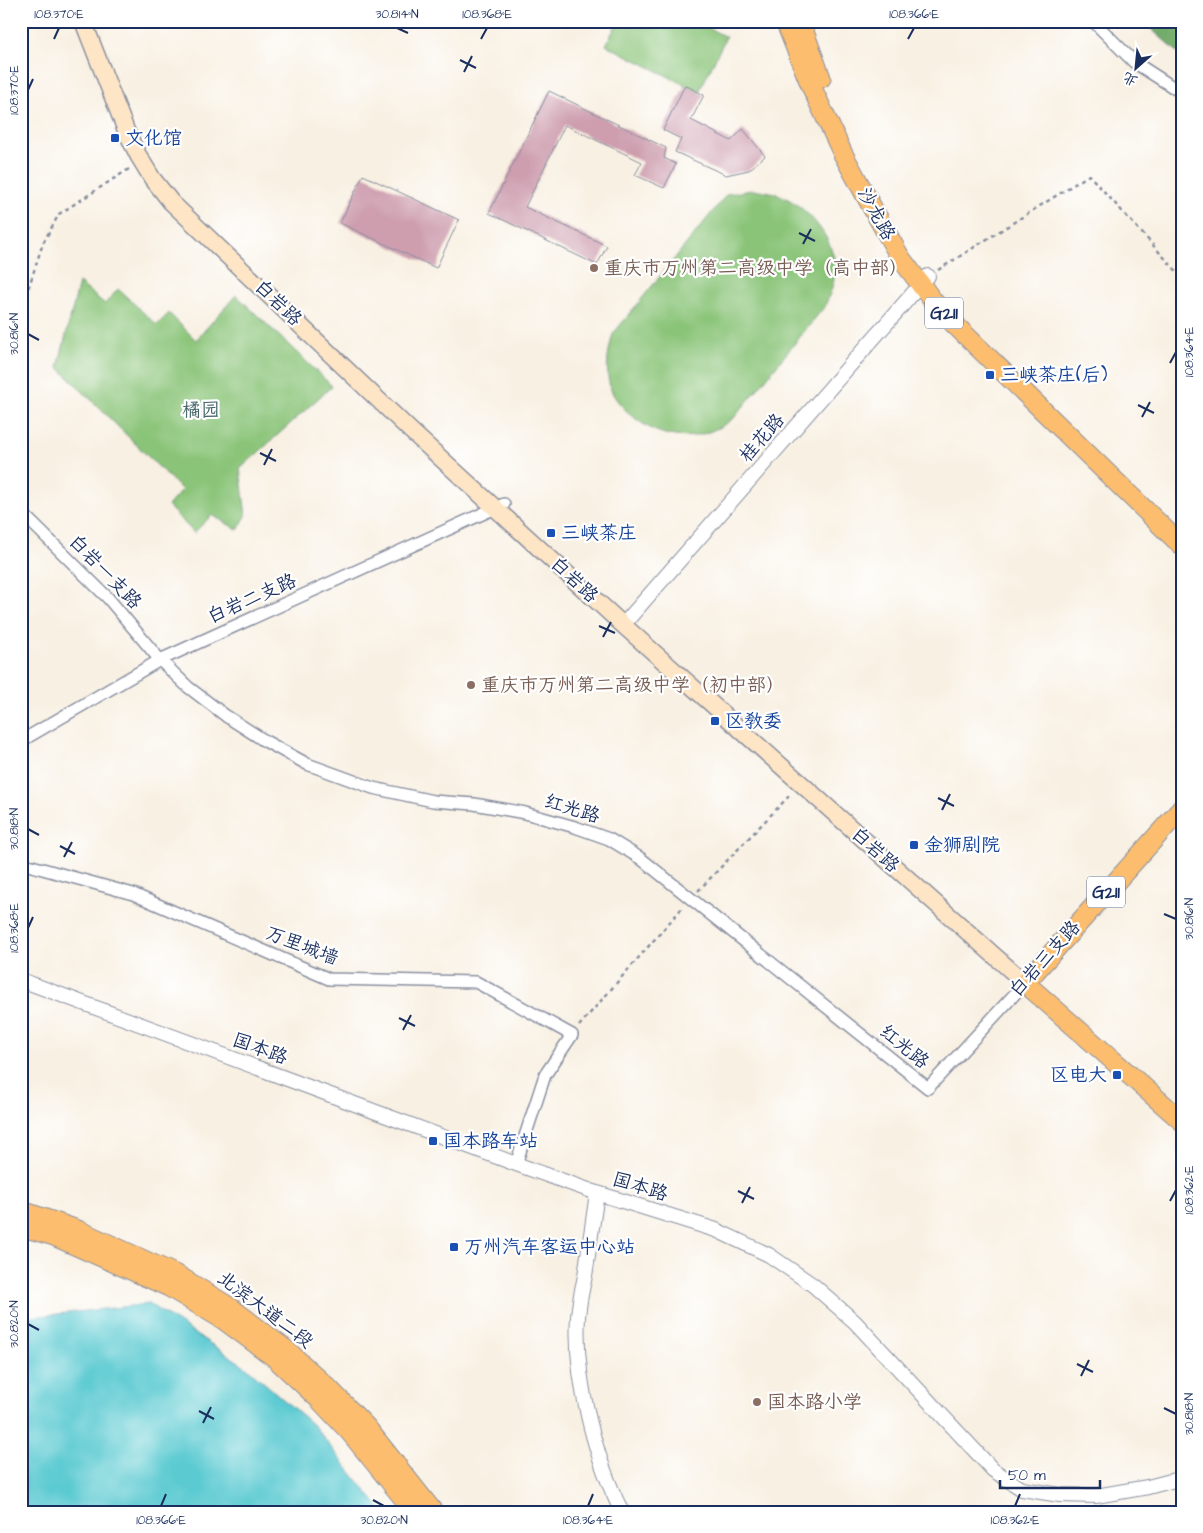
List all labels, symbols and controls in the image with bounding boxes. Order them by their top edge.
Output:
text: 108.370°E [34,6,84,23]
text: 30.814°N [375,6,419,23]
text: 108.368°E [462,6,512,23]
text: 108.366°E [889,6,939,23]
north arrow [1110,42,1160,92]
text: 108.370°E [6,65,23,115]
text: 北 [1120,67,1141,91]
place label: 文化馆 [125,125,182,152]
marker: 文化馆 [109,132,121,144]
street label: 沙龙路 [850,183,902,245]
place label: 重庆市万州第二高级中学（高中部） [604,255,908,282]
marker: 重庆市万州第二高级中学（高中部） [588,262,600,274]
street label: 白岩路 [248,273,308,333]
road number: G211 [925,298,963,328]
text: 30.816°N [6,312,23,355]
text: 108.364°E [1181,327,1198,377]
place label: 三峡茶庄(后) [1000,362,1108,389]
marker: 三峡茶庄(后) [984,369,996,381]
park label: 橘园 [182,397,220,424]
street label: 桂花路 [733,408,791,468]
place label: 三峡茶庄 [561,520,637,547]
marker: 三峡茶庄 [545,527,557,539]
street label: 白岩一支路 [62,528,148,616]
street label: 白岩路 [544,551,604,609]
street label: 白岩二支路 [203,567,301,631]
place label: 重庆市万州第二高级中学（初中部） [481,672,785,699]
marker: 重庆市万州第二高级中学（初中部） [465,679,477,691]
place label: 区教委 [725,708,782,735]
marker: 区教委 [709,715,721,727]
street label: 红光路 [541,788,603,830]
text: 30.818°N [6,807,23,850]
street label: 白岩路 [845,821,905,879]
place label: 金狮剧院 [924,832,1000,859]
marker: 金狮剧院 [908,839,920,851]
road number: G211 [1087,876,1125,908]
text: 30.816°N [1181,897,1198,940]
text: 108.368°E [6,903,23,953]
street label: 白岩三支路 [1003,915,1087,1003]
street label: 万里城墙 [262,920,342,972]
street label: 红光路 [873,1019,935,1075]
street label: 国本路 [229,1027,291,1071]
place label: 区电大 [1050,1062,1107,1089]
marker: 区电大 [1111,1069,1123,1081]
place label: 国本路车站 [443,1128,538,1155]
marker: 国本路车站 [427,1135,439,1147]
street label: 国本路 [609,1166,671,1208]
text: 108.362°E [1181,1166,1198,1214]
place label: 万州汽车客运中心站 [464,1234,635,1261]
marker: 万州汽车客运中心站 [448,1241,460,1253]
street label: 北滨大道二段 [211,1265,319,1355]
text: 30.820°N [6,1300,23,1348]
place label: 国本路小学 [767,1389,862,1416]
text: 30.818°N [1181,1392,1198,1435]
marker: 国本路小学 [751,1396,763,1408]
scale bar [1000,1458,1100,1490]
text: 50 m [1008,1465,1046,1486]
text: 108.366°E [136,1512,186,1529]
text: 30.820°N [360,1512,408,1529]
text: 108.364°E [563,1512,613,1529]
text: 108.362°E [991,1512,1039,1529]

